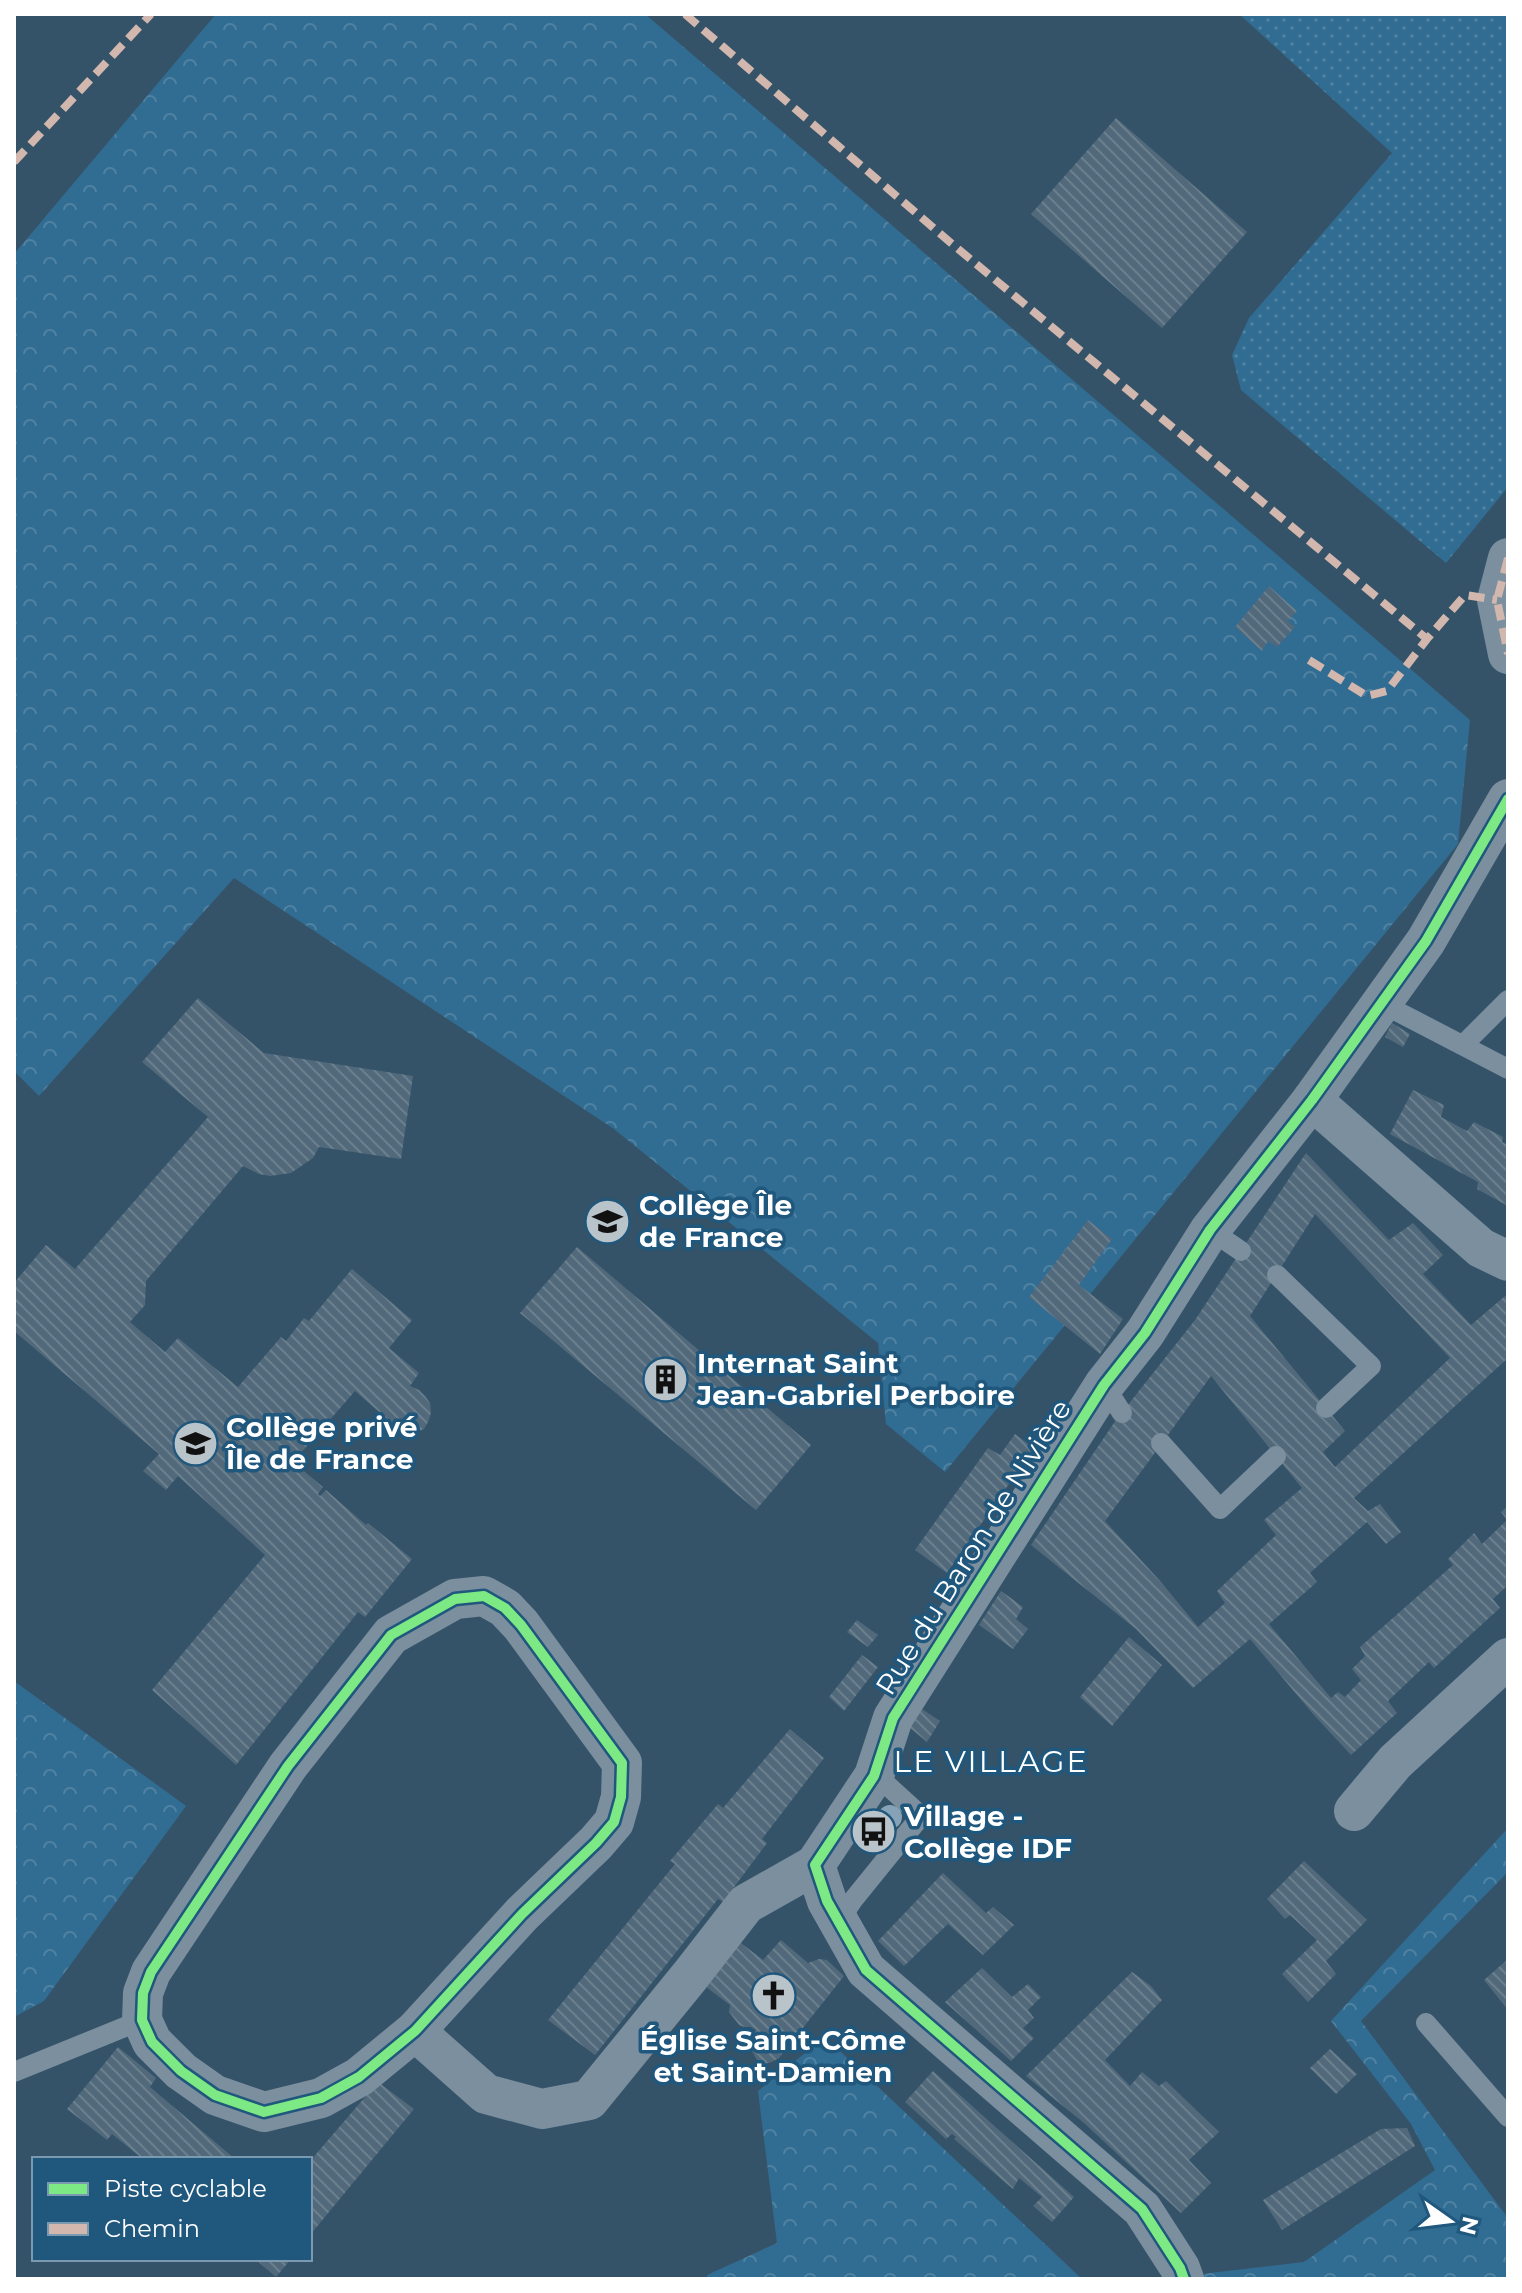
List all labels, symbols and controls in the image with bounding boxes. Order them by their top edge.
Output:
place label: Collège Île de France [639,1188,792,1254]
school or university icon: Collège Île de France [584,1197,632,1245]
place label: Internat Saint Jean-Gabriel Perboire [696,1346,1015,1412]
building icon: Internat Saint Jean-Gabriel Perboire [642,1355,690,1403]
street label: Rue du Baron de Nivière [868,1393,1078,1701]
place label: Collège privé Île de France [224,1410,418,1476]
school or university icon: Collège privé Île de France [171,1419,219,1467]
district label: LE VILLAGE [894,1743,1088,1780]
place label: Village - Collège IDF [903,1799,1072,1865]
bus stop icon: Village - Collège IDF [849,1808,897,1856]
church icon: Église Saint-Côme et Saint-Damien [749,1971,797,2019]
place label: Église Saint-Côme et Saint-Damien [640,2023,906,2089]
legend [32,2157,312,2261]
text: Piste cyclable [104,2174,267,2203]
north arrow [1410,2181,1490,2261]
text: Chemin [104,2214,200,2243]
text: N [1454,2214,1484,2238]

